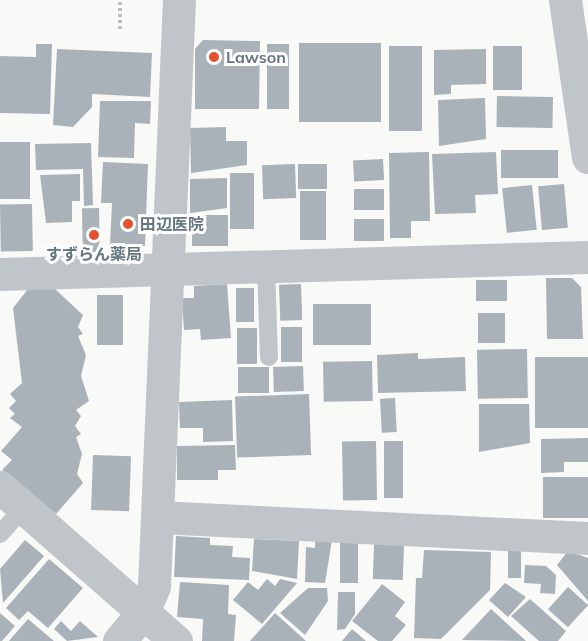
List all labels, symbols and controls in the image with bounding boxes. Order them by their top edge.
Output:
place label: Lawson [226,47,286,67]
marker: Lawson [207,50,221,64]
place label: 田辺医院 [140,214,204,234]
marker: 田辺医院 [121,217,135,231]
marker: すずらん薬局 [87,228,101,242]
place label: すずらん薬局 [46,244,142,264]

